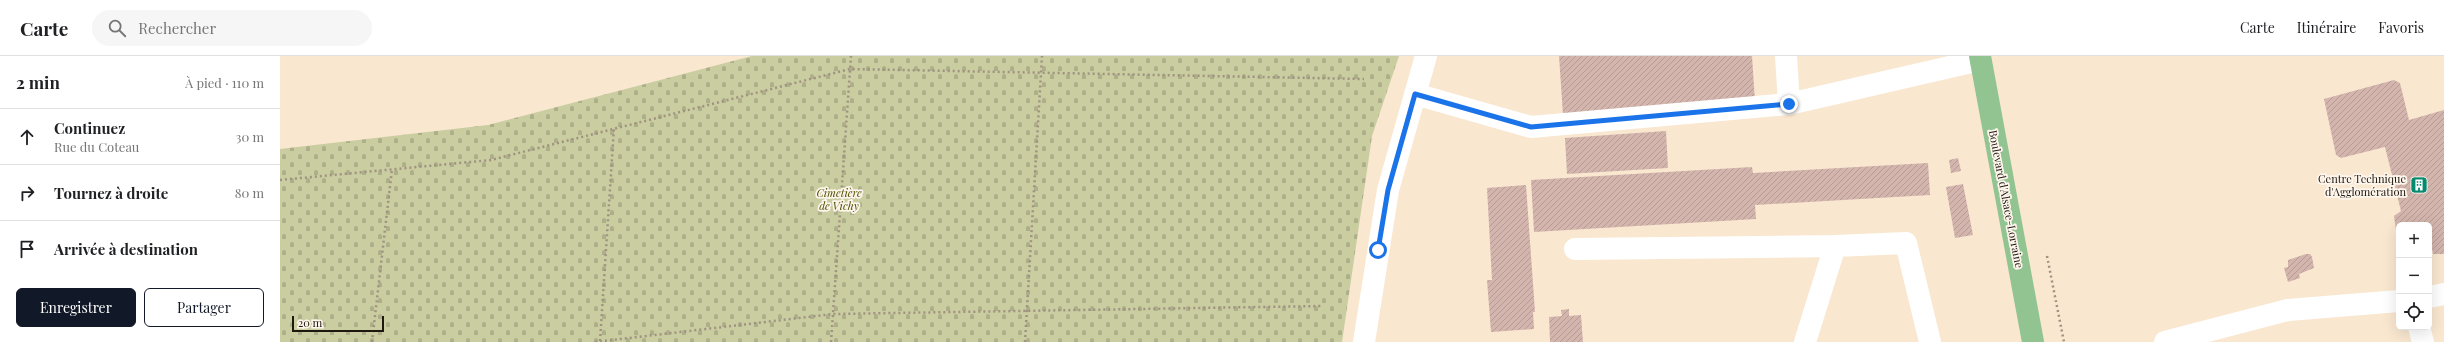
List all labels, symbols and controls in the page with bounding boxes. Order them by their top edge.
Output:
search box [92,10,372,46]
text: Carte [20,15,68,41]
icon: search [106,17,128,39]
text: Rechercher [138,18,216,38]
text: Carte [2240,18,2275,37]
text: Itinéraire [2297,18,2356,37]
text: Favoris [2378,18,2424,37]
text: 2 min [16,71,60,93]
text: À pied · 110 m [185,74,264,91]
route end [1780,95,1798,113]
text: Continuez [54,118,125,138]
icon: ahead [16,126,38,148]
text: 30 m [236,128,264,145]
street label: Boulevard d'Alsace-Lorraine [1986,129,2027,270]
text: Rue du Coteau [54,138,139,155]
place label: Centre Technique d'Agglomération [2318,171,2406,199]
building icon: Centre Technique d'Agglomération [2409,175,2429,195]
icon: right [16,182,38,204]
text: Tournez à droite [54,183,168,203]
text: 80 m [235,184,264,201]
park label: Cimetière de Vichy [816,185,862,213]
map controls [2396,222,2432,330]
button: + [2396,222,2432,258]
icon: arrive [16,238,38,260]
text: Arrivée à destination [54,239,198,259]
route start [1369,241,1387,259]
button: − [2396,258,2432,294]
button: Enregistrer [16,288,136,327]
button: Partager [144,288,264,327]
button: locate [2396,294,2432,330]
scale bar [292,314,384,333]
text: 20 m [298,315,322,330]

